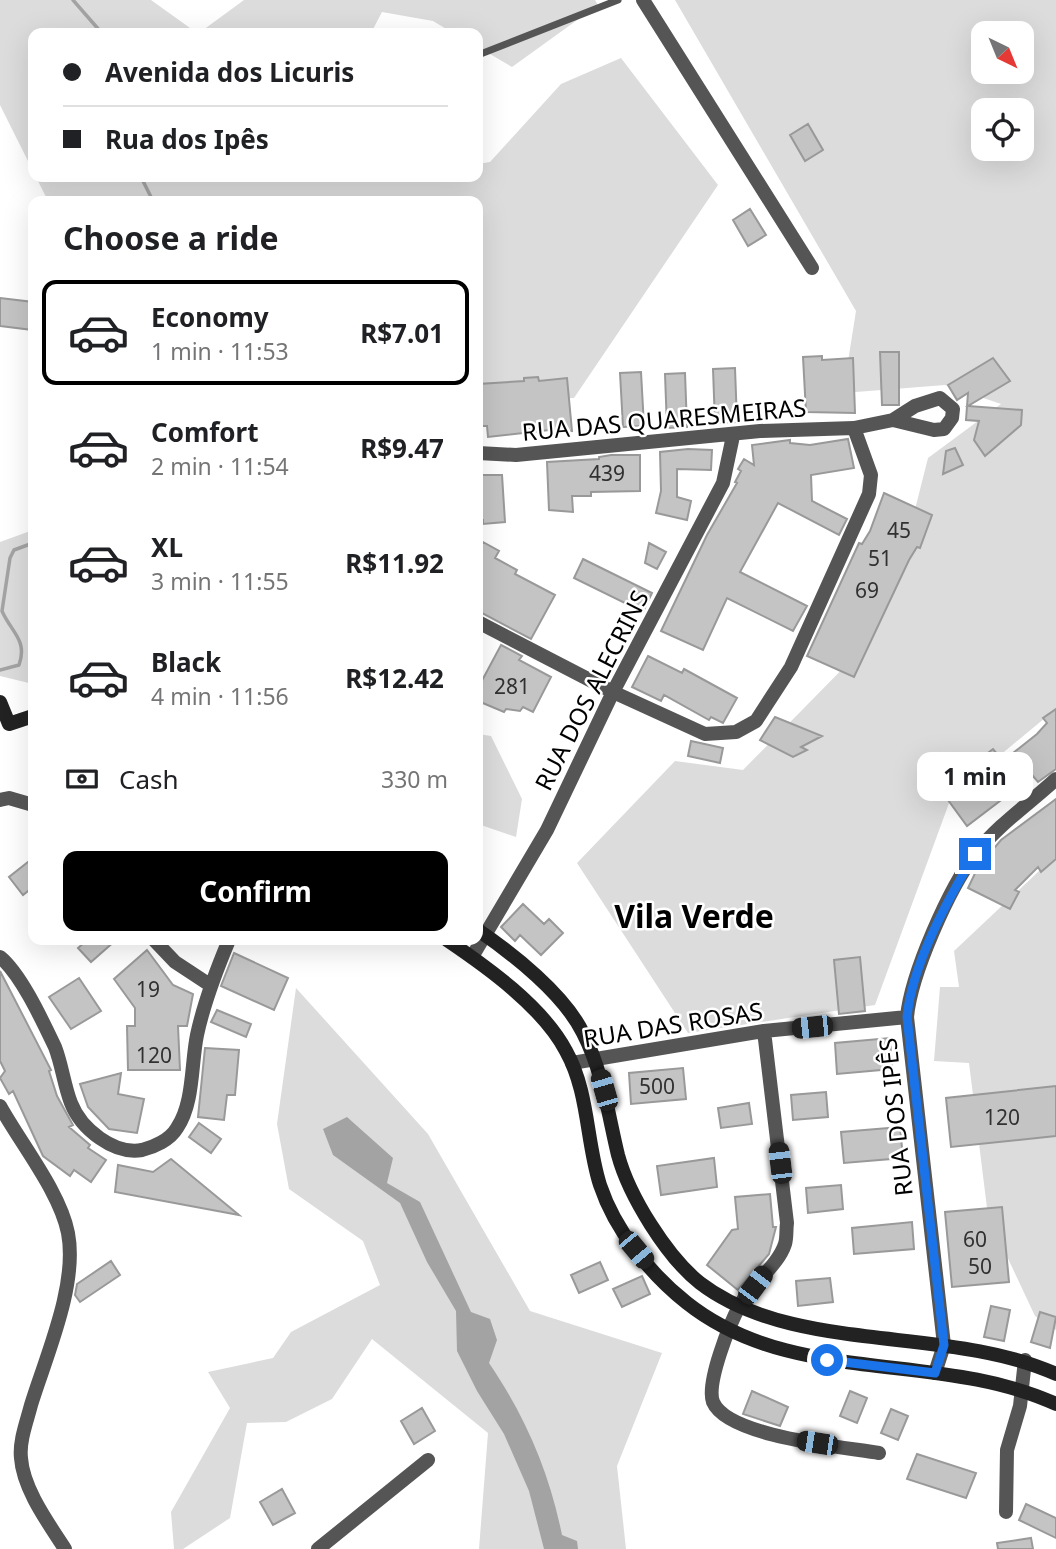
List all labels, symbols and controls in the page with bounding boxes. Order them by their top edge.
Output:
north arrow [971,21,1034,84]
map controls [971,21,1034,161]
text: Avenida dos Licuris [105,54,354,90]
button: locate [971,98,1034,161]
text: Rua dos Ipês [105,121,269,157]
text: Choose a ride [63,216,279,259]
text: Economy [151,299,269,335]
icon: car [67,301,130,364]
text: R$7.01 [360,315,444,351]
text: 1 min · 11:53 [151,335,289,367]
street label: RUA DAS QUARESMEIRAS [521,390,807,448]
text: Comfort [151,414,259,450]
icon: car [67,416,130,479]
text: R$9.47 [360,430,444,466]
text: 2 min · 11:54 [151,450,289,482]
house number: 439 [589,459,625,487]
house number: 45 [887,516,911,544]
text: XL [151,529,183,565]
icon: car [67,531,130,594]
house number: 51 [868,544,892,572]
text: R$11.92 [345,545,444,581]
text: 3 min · 11:55 [151,565,289,597]
house number: 69 [855,576,879,604]
street label: RUA DOS ALECRINS [526,584,656,796]
text: Black [151,644,221,680]
icon: car [67,646,130,709]
text: R$12.42 [345,660,444,696]
house number: 281 [494,672,530,700]
text: 4 min · 11:56 [151,680,289,712]
callout: 1 min [917,752,1033,802]
icon: cash [63,760,101,798]
text: 1 min [943,760,1007,792]
text: Cash [119,761,179,797]
text: 330 m [381,763,448,795]
route end [959,838,991,870]
button: Confirm [63,851,448,931]
district label: Vila Verde [614,894,774,937]
house number: 19 [136,975,160,1003]
street label: RUA DAS ROSAS [581,994,765,1054]
car [791,1014,834,1040]
street label: RUA DOS IPÊS [870,1036,920,1198]
house number: 120 [136,1041,172,1069]
car [589,1067,620,1113]
house number: 500 [639,1072,675,1100]
house number: 120 [984,1103,1020,1131]
car [768,1141,793,1185]
house number: 60 [963,1225,987,1253]
car [615,1227,658,1273]
house number: 50 [968,1252,992,1280]
car [734,1262,777,1308]
route start [811,1344,843,1376]
car [795,1429,840,1457]

